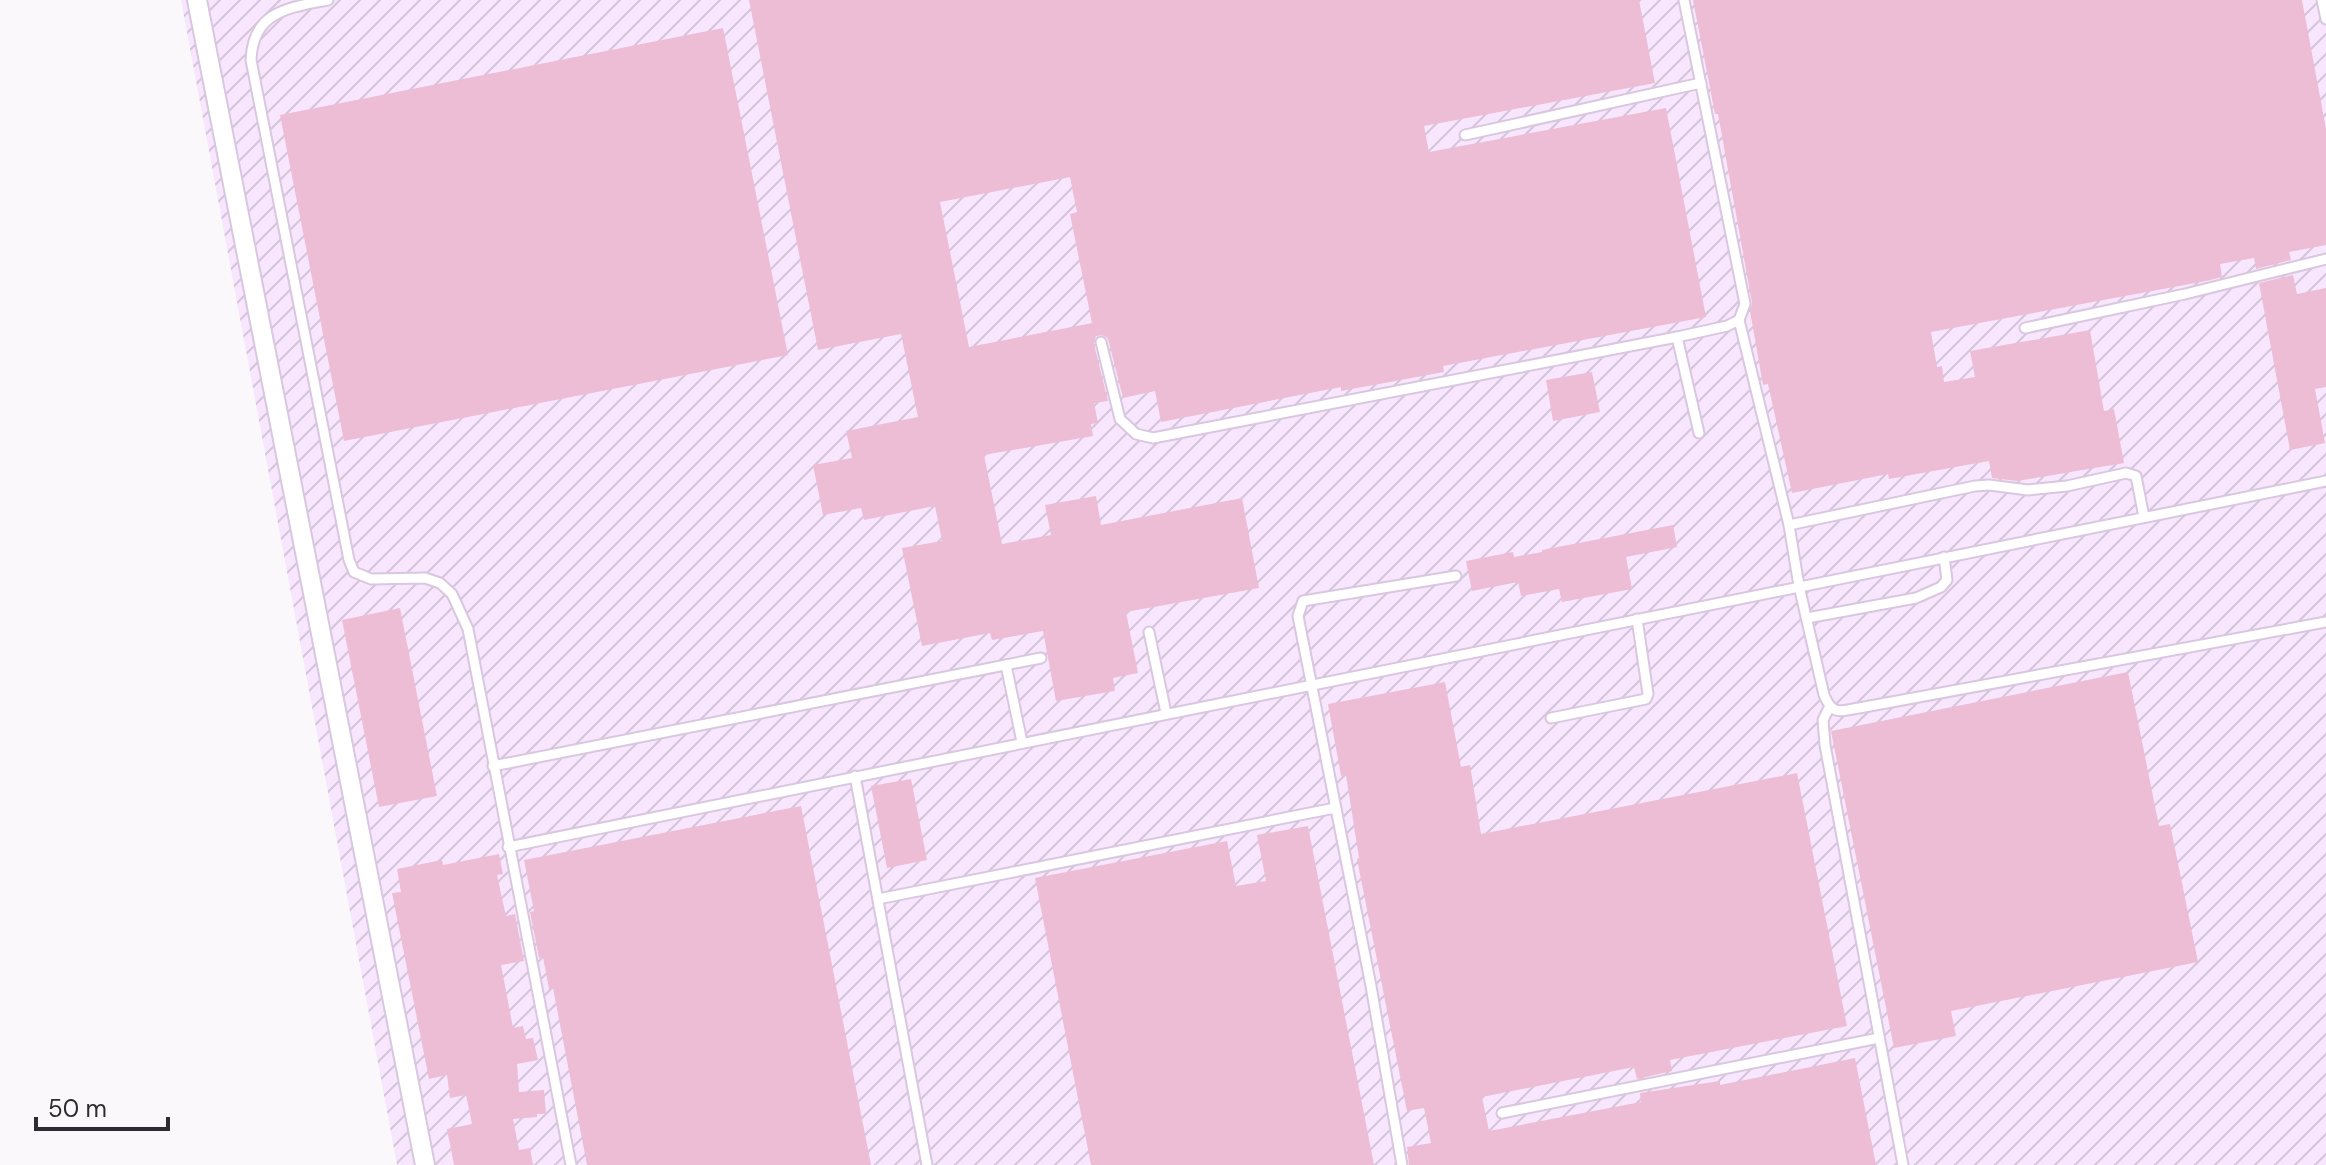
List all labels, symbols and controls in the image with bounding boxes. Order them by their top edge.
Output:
scale bar [36,1081,168,1131]
text: 50 m [48,1093,107,1124]

